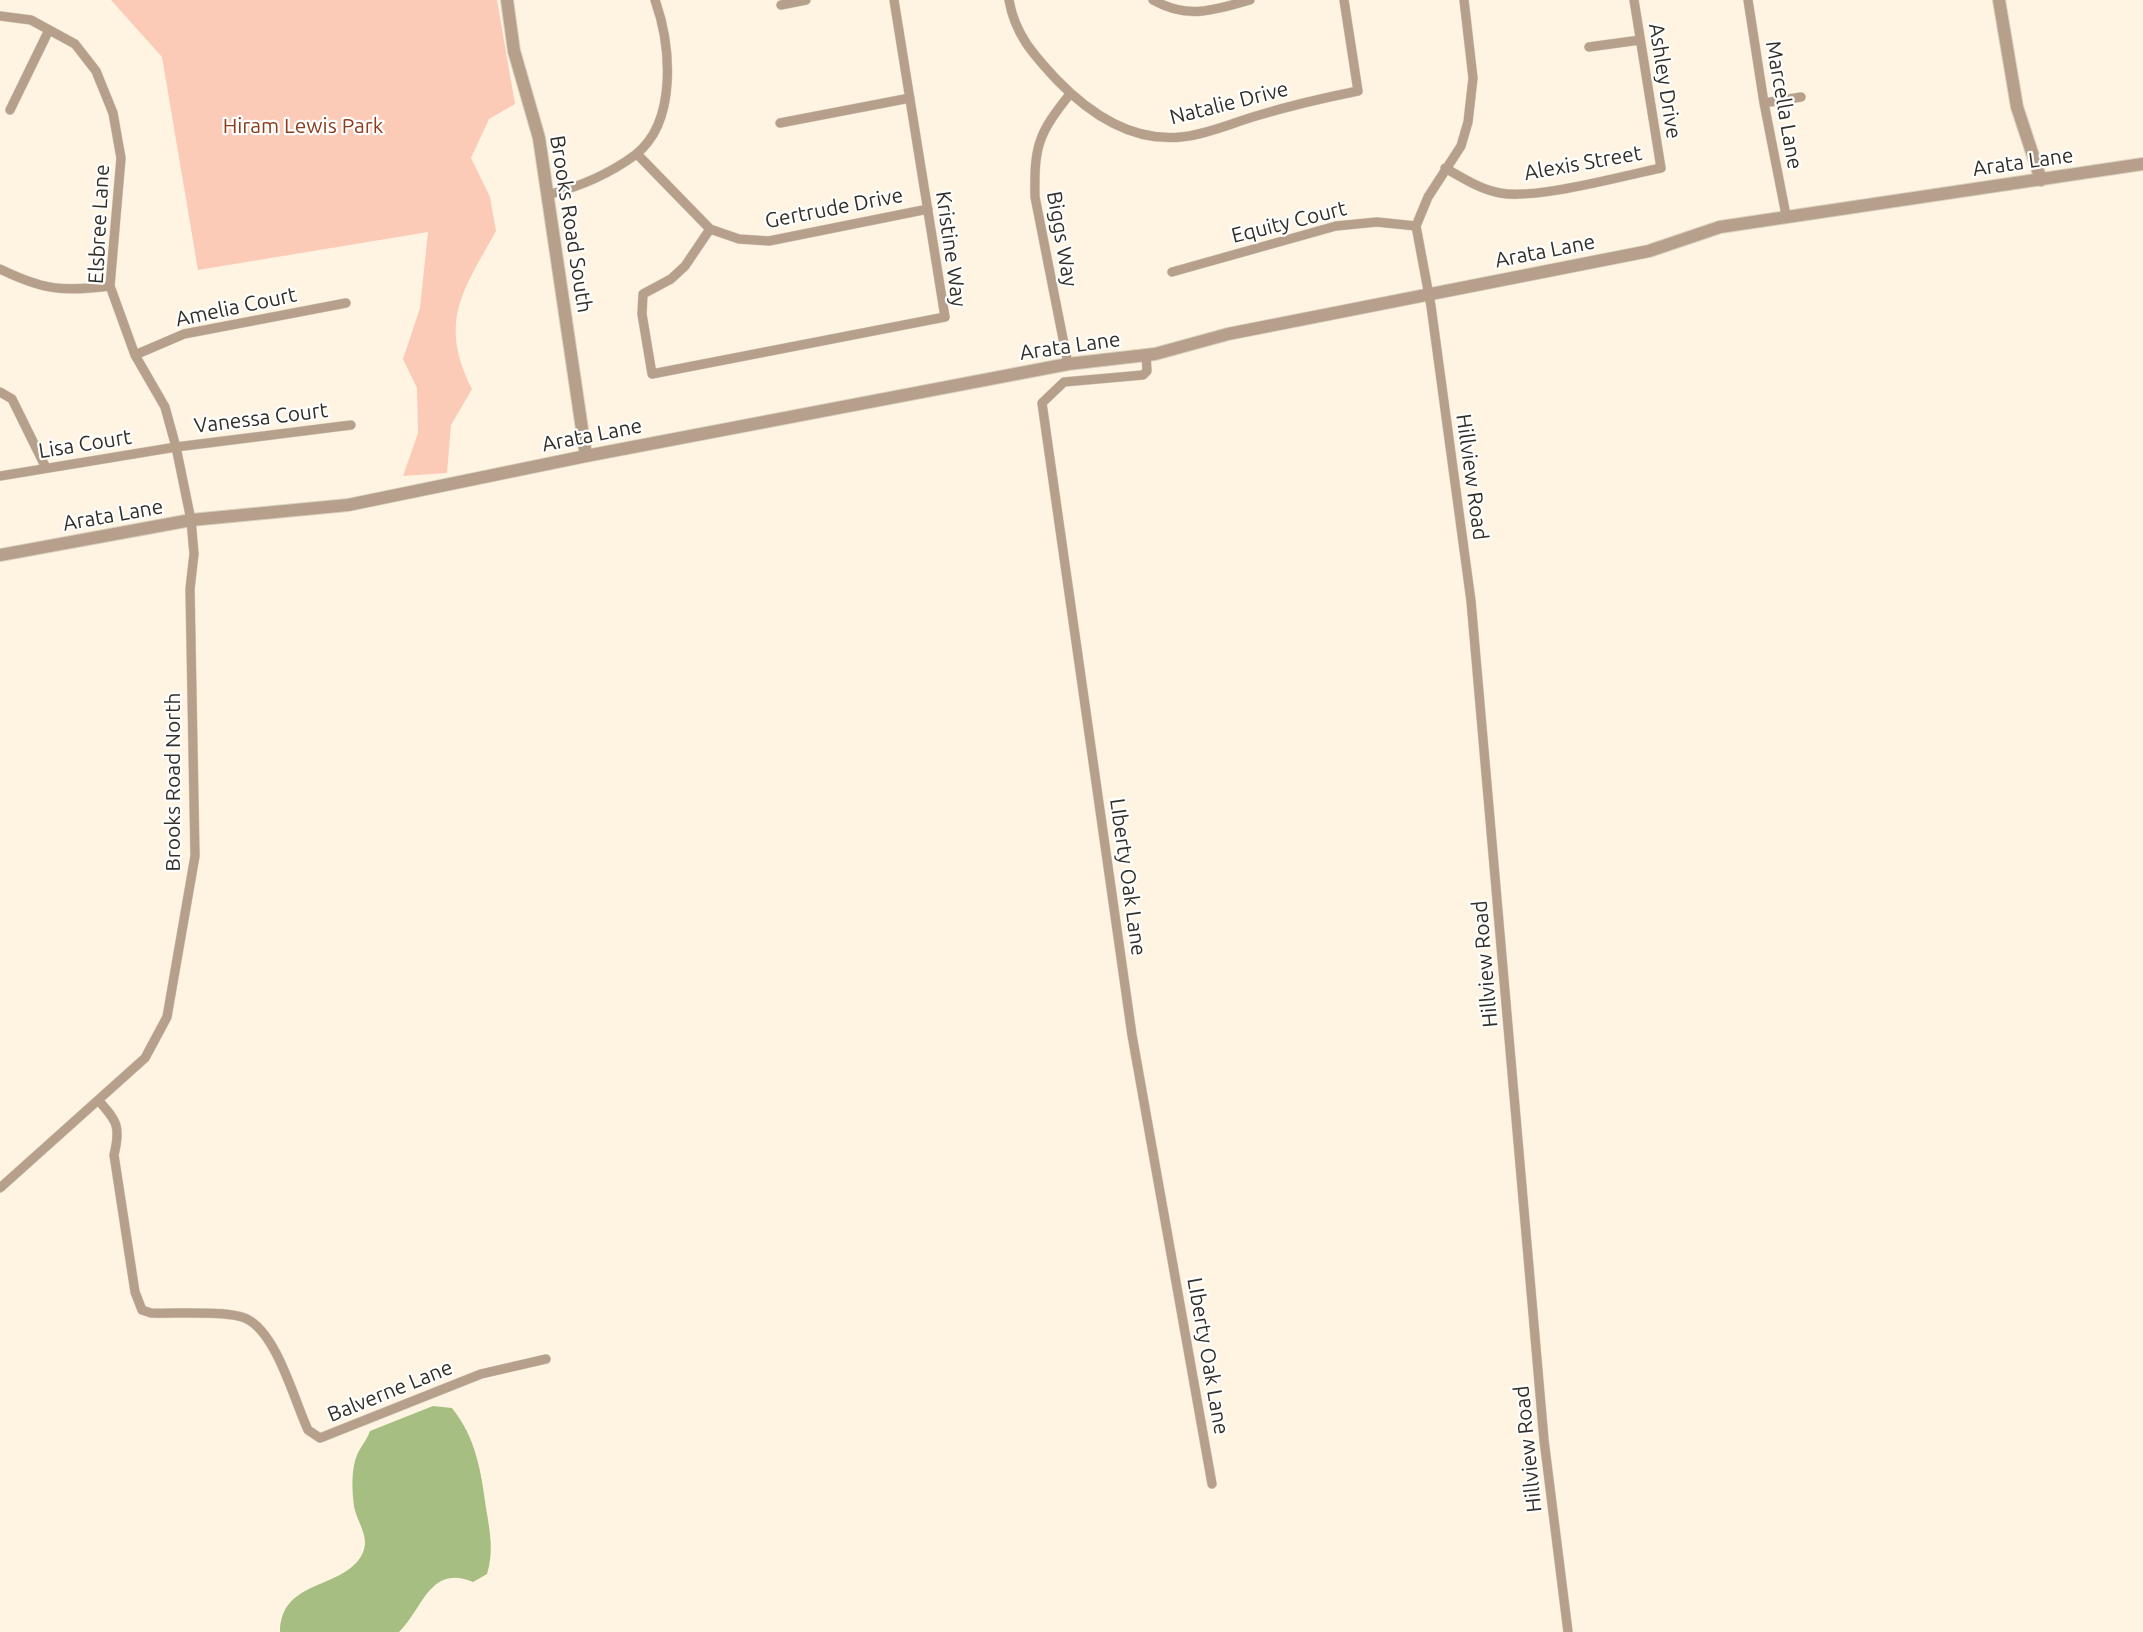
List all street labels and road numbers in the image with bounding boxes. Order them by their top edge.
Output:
street label: Ashley Drive [1643,21,1687,141]
street label: Marcella Lane [1760,39,1808,171]
street label: Natalie Drive [1167,76,1291,130]
street label: Brooks Road South [545,134,597,314]
street label: Alexis Street [1522,140,1644,186]
street label: Arata Lane [1971,142,2075,182]
street label: Elsbree Lane [83,164,115,284]
street label: Gertrude Drive [763,182,905,234]
street label: Biggs Way [1041,189,1083,289]
street label: Kristine Way [930,190,972,308]
street label: Equity Court [1229,196,1349,248]
street label: Arata Lane [1493,229,1597,273]
street label: Amelia Court [173,282,299,332]
street label: Arata Lane [1018,326,1122,366]
street label: Vanessa Court [193,397,329,439]
street label: Hillview Road [1451,412,1493,542]
street label: Arata Lane [540,413,644,457]
street label: Lisa Court [37,424,133,464]
street label: Arata Lane [61,494,165,536]
street label: Brooks Road North [160,692,186,872]
street label: LIberty Oak Lane [1104,797,1152,957]
street label: Hillview Road [1467,900,1503,1028]
street label: LIberty Oak Lane [1182,1276,1234,1436]
street label: Balverne Lane [324,1354,456,1428]
street label: Hillview Road [1509,1384,1547,1514]

